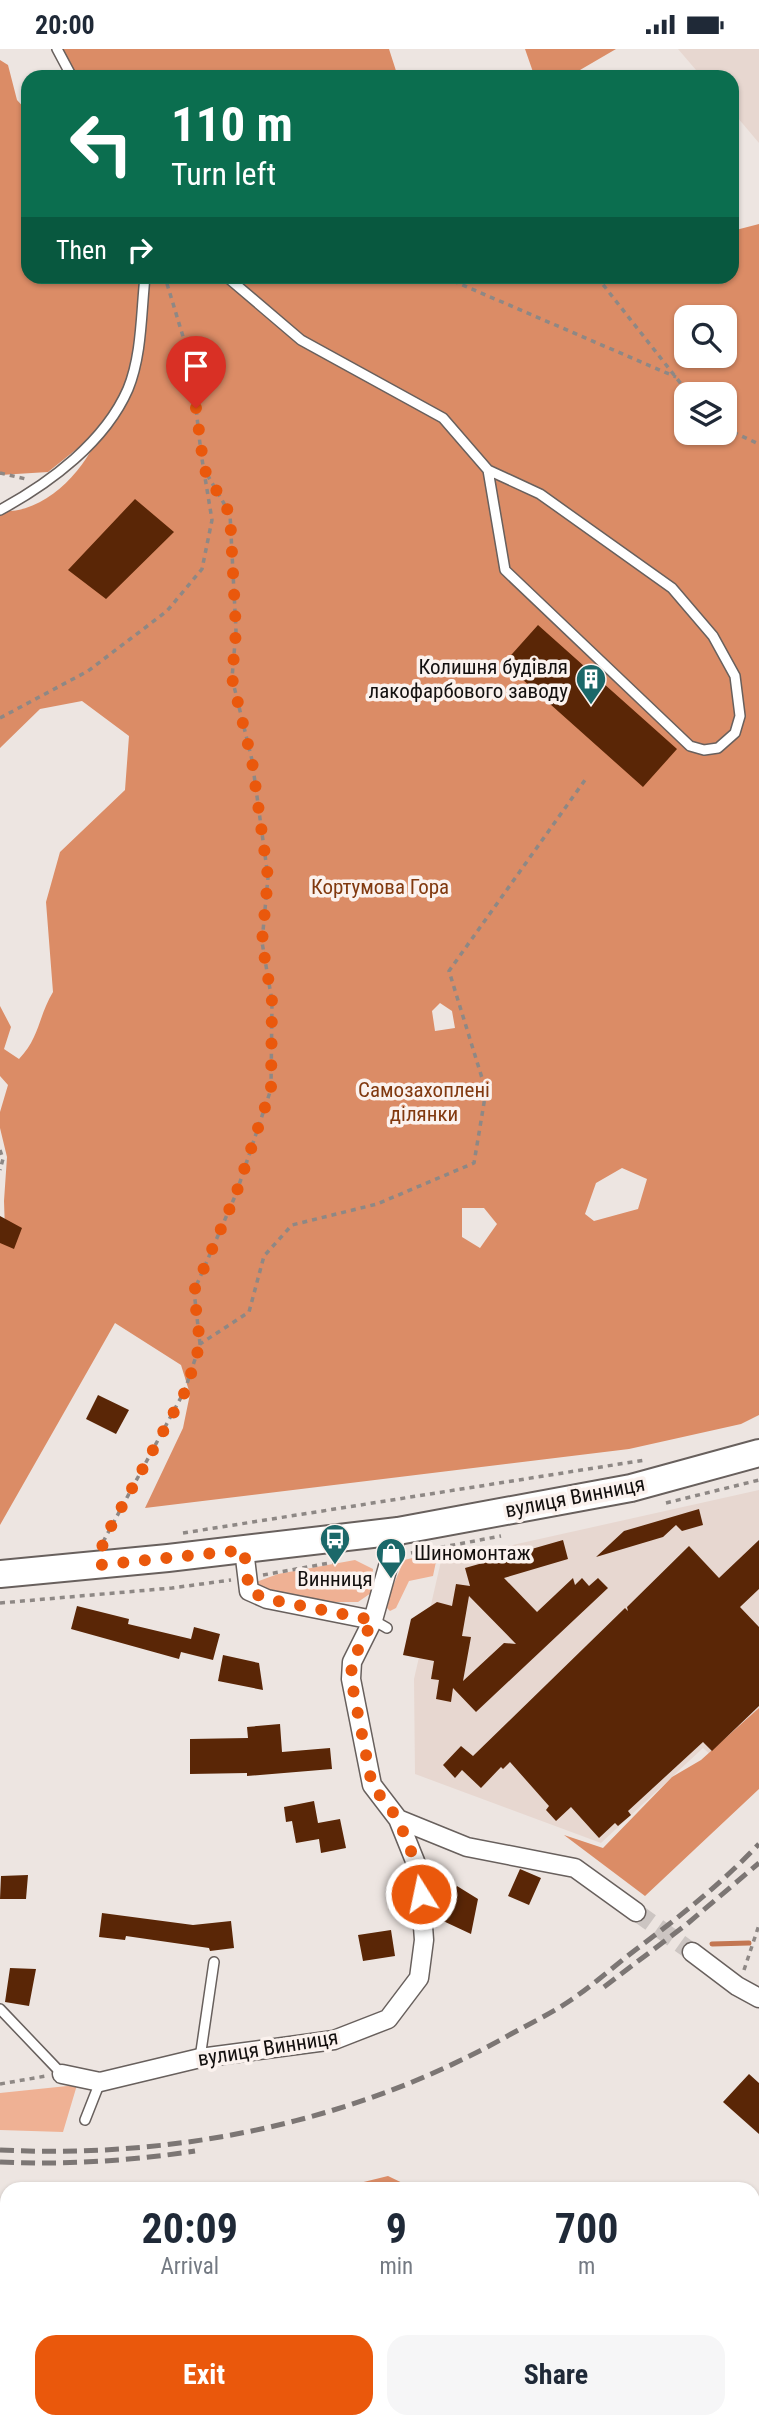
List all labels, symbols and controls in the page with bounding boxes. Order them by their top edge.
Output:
text: 20:00 [35,10,95,40]
text: 110 m [171,96,293,153]
icon: left [56,98,147,189]
text: Turn left [171,155,276,193]
icon: right [121,231,159,269]
text: Then [56,235,107,265]
map controls [674,305,737,445]
button: search [674,305,737,368]
pin [166,336,226,408]
icon: arrive [177,347,215,385]
button: layers [674,382,737,445]
place label: Колишня будівля лакофарбового заводу [369,655,568,703]
building icon: Колишня будівля лакофарбового заводу [574,662,608,706]
park label: Кортумова Гора [311,875,449,899]
park label: Самозахоплені ділянки [358,1078,490,1126]
street label: вулиця Винниця [503,1472,647,1522]
bus stop icon: Винниця [318,1522,352,1566]
shop icon: Шиномонтаж [374,1536,408,1580]
place label: Шиномонтаж [414,1541,531,1565]
place label: Винниця [297,1567,373,1591]
position arrow [384,1857,458,1931]
street label: вулиця Винниця [196,2025,340,2071]
text: 20:09 [142,2204,238,2253]
text: 9 [386,2204,407,2253]
text: 700 [555,2204,618,2253]
text: Arrival [160,2253,219,2280]
text: min [379,2253,413,2280]
text: m [578,2253,595,2280]
button: Exit [35,2335,373,2415]
button: Share [387,2335,725,2415]

